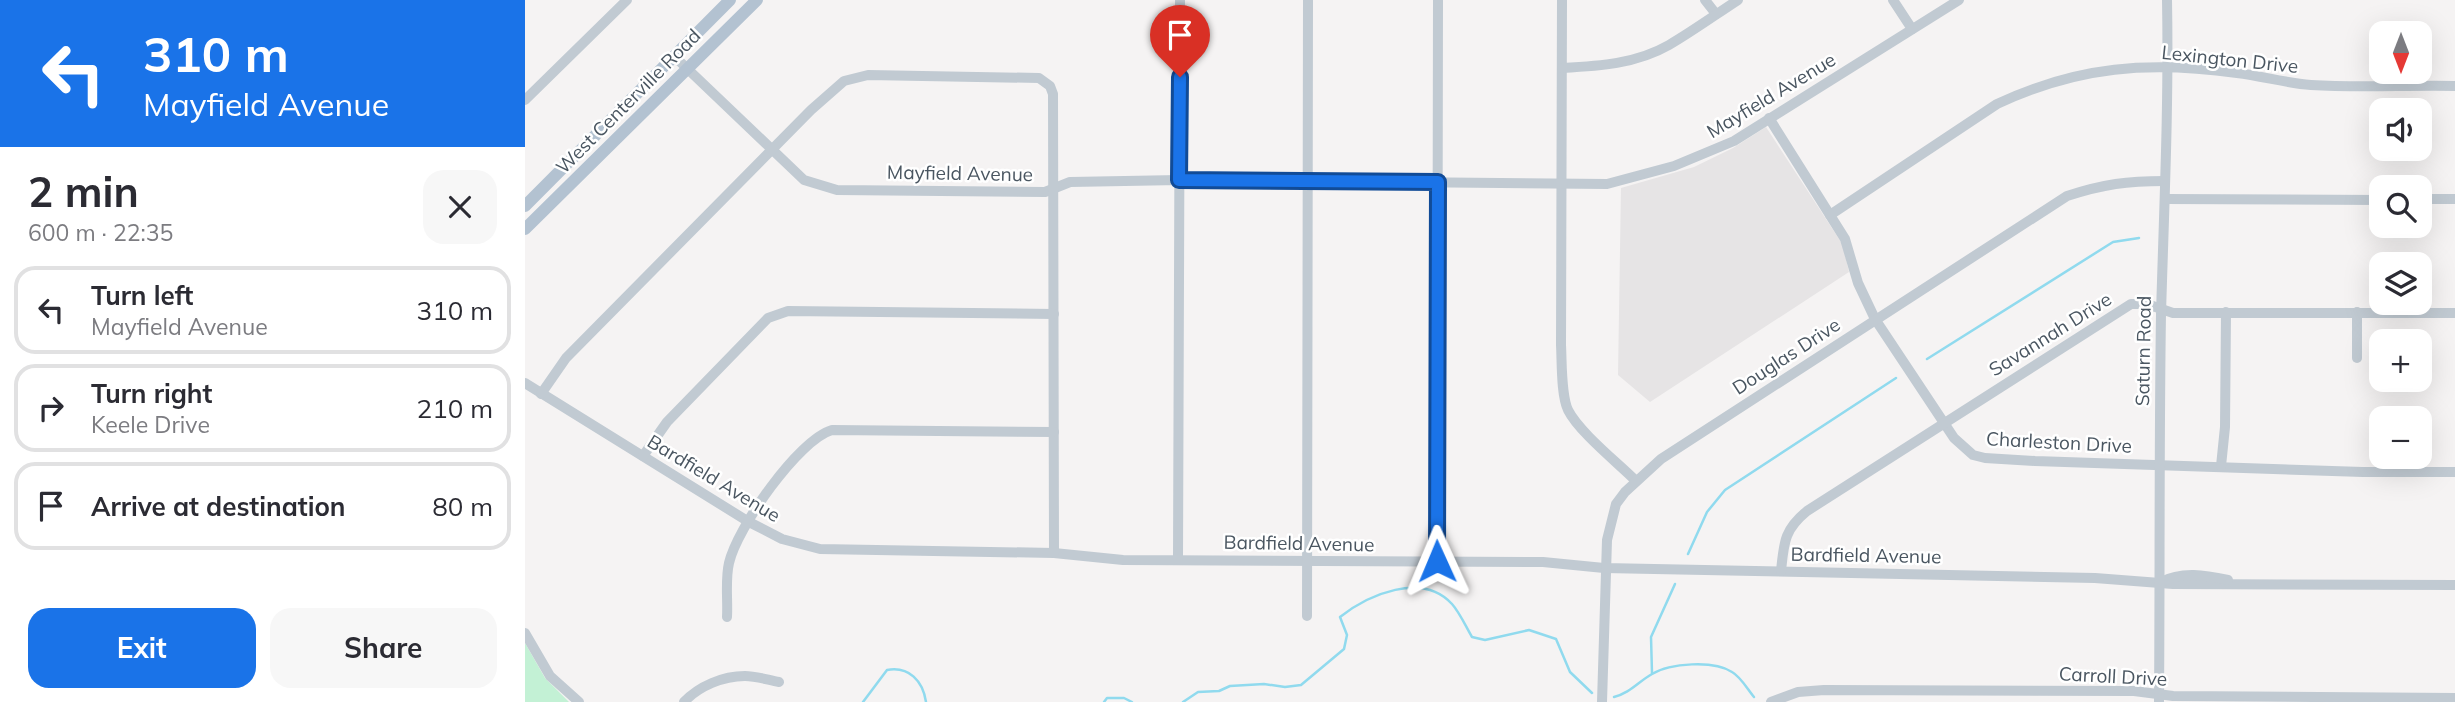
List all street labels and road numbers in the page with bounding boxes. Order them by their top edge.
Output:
street label: West Centerville Road [551,24,705,178]
street label: Lexington Drive [2161,40,2299,78]
street label: Mayfield Avenue [1702,47,1840,143]
street label: Mayfield Avenue [887,160,1033,186]
street label: Savannah Drive [1984,287,2116,381]
street label: Saturn Road [2130,296,2156,406]
street label: Douglas Drive [1728,312,1844,400]
street label: Charleston Drive [1985,426,2133,458]
street label: Bardfield Avenue [643,429,785,527]
street label: Bardfield Avenue [1223,530,1375,556]
street label: Bardfield Avenue [1790,542,1942,568]
street label: Carroll Drive [2058,661,2168,691]

